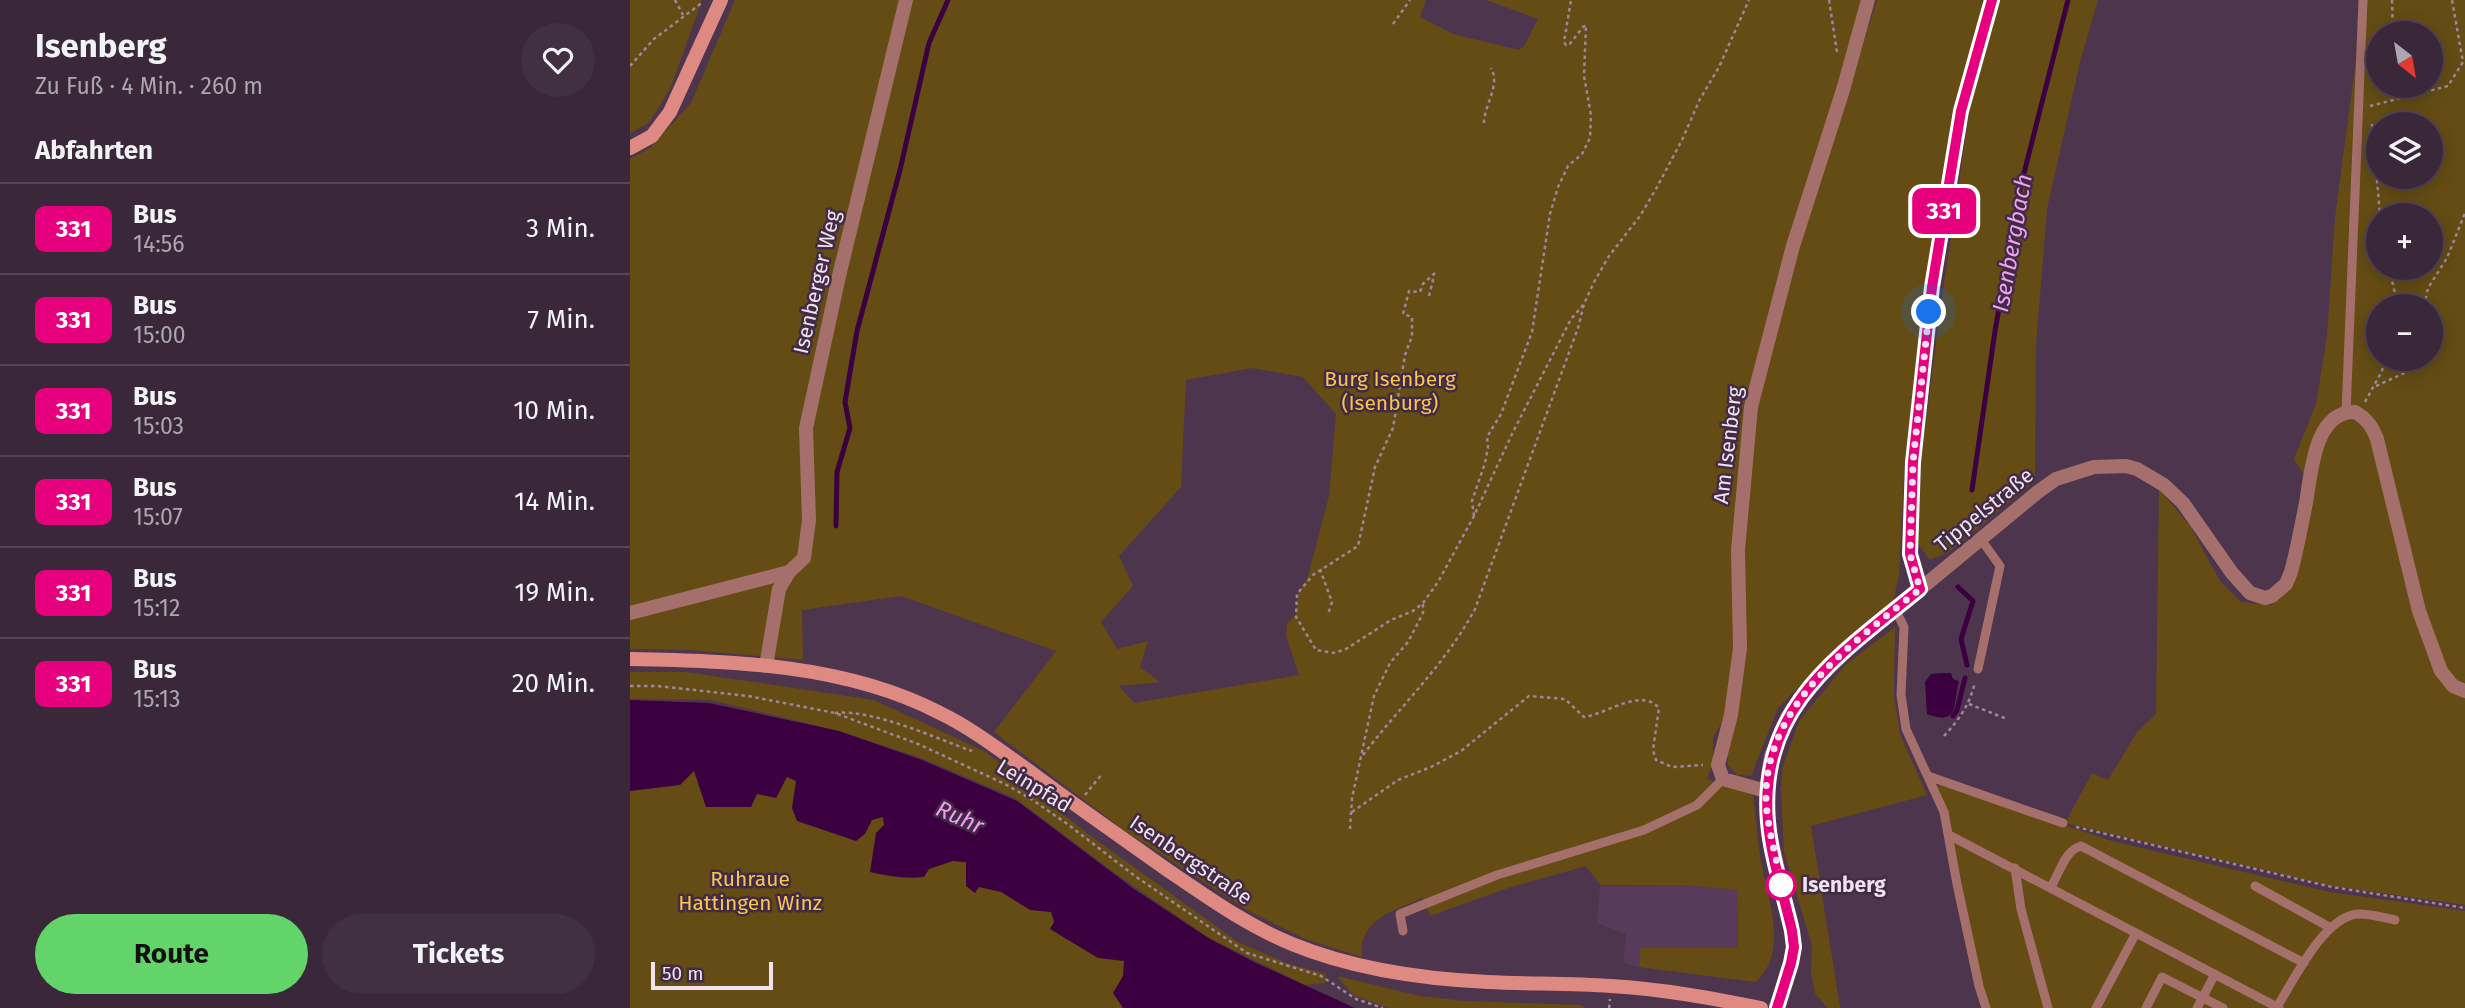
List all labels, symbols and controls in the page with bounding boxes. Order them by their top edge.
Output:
north arrow [2366,21,2443,98]
map controls [2366,21,2443,371]
button: heart [521,23,595,97]
text: Isenberg [35,26,167,66]
text: Zu Fuß · 4 Min. · 260 m [35,72,263,100]
button: layers [2366,112,2443,189]
text: Abfahrten [35,135,153,166]
water label: Isenbergbach [1986,172,2038,314]
line badge: 331 [1904,188,1984,234]
text: 331 [1926,197,1962,225]
text: Bus [133,199,176,230]
button: + [2366,203,2443,280]
street label: Isenberger Weg [788,208,846,356]
text: 3 Min. [526,213,595,244]
text: 331 [56,215,91,243]
text: 14:56 [133,230,185,258]
text: Bus [133,290,176,321]
your location [1911,294,1946,329]
button: − [2366,294,2443,371]
text: 7 Min. [528,304,595,335]
text: 331 [56,306,91,334]
text: 15:00 [133,321,186,349]
park label: Burg Isenberg (Isenburg) [1324,366,1456,416]
text: Bus [133,381,176,412]
street label: Am Isenberg [1708,385,1748,505]
text: 10 Min. [513,395,595,426]
text: 331 [56,397,91,425]
text: 15:03 [133,412,184,440]
street label: Tippelstraße [1929,462,2039,558]
text: Bus [133,472,176,503]
text: 14 Min. [514,486,595,517]
text: 331 [56,488,91,516]
text: 15:07 [133,503,183,531]
text: Bus [133,563,176,594]
text: 19 Min. [514,577,595,608]
text: 331 [56,579,91,607]
text: 15:12 [133,594,180,622]
text: Bus [133,654,176,685]
text: 20 Min. [512,668,595,699]
text: 331 [56,670,91,698]
text: 15:13 [133,685,181,713]
street label: Leinpfad [992,754,1076,818]
water label: Ruhr [932,794,989,840]
street label: Isenbergstraße [1125,809,1257,911]
park label: Ruhraue Hattingen Winz [678,866,822,916]
marker: Isenberg [1766,870,1796,900]
place label: Isenberg [1802,872,1886,898]
button: Route [35,914,308,994]
button: Tickets [322,914,595,994]
scale bar [651,959,774,991]
text: 50 m [662,962,703,985]

